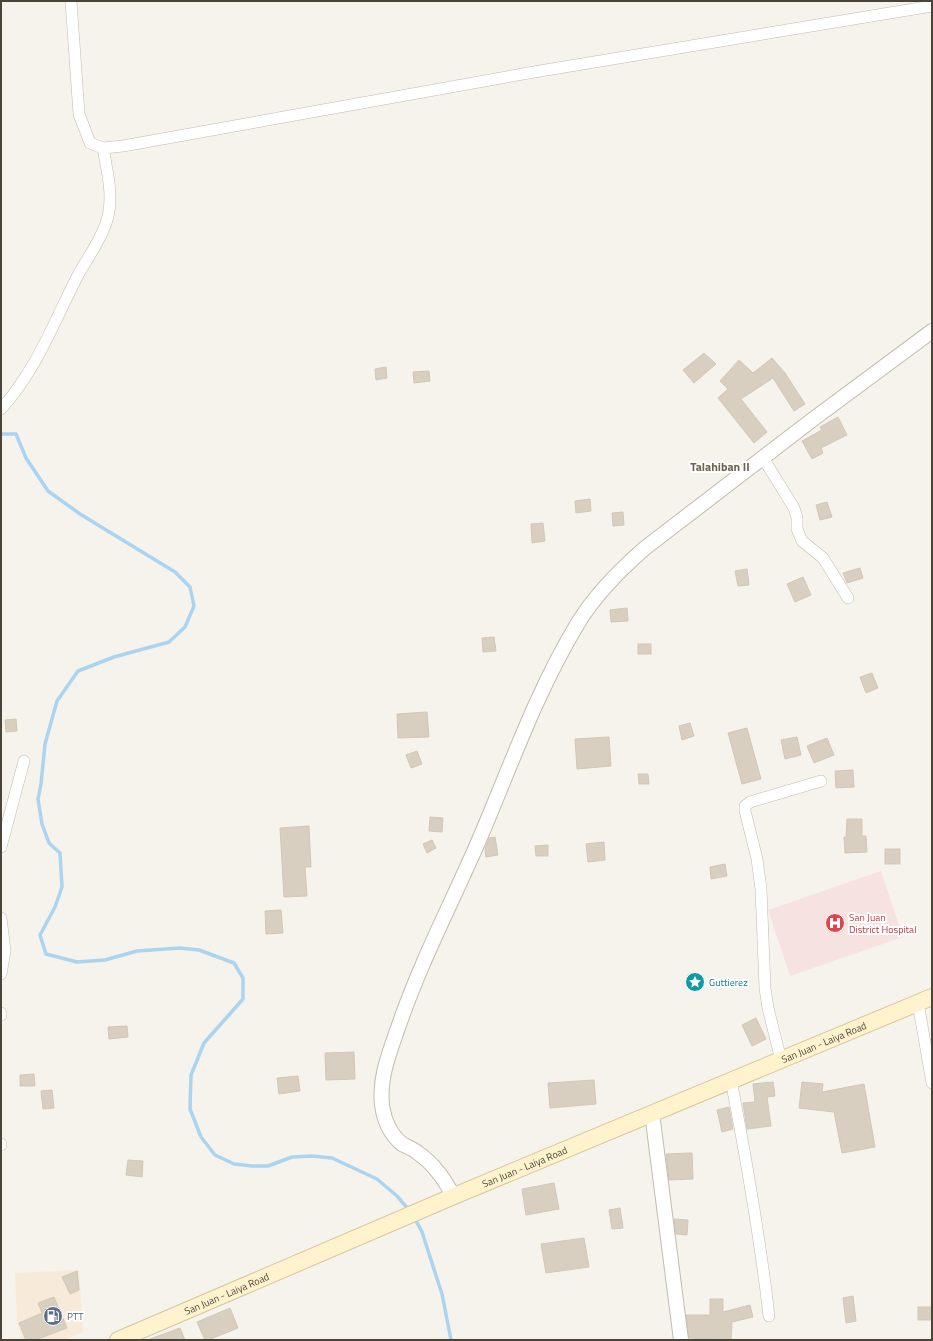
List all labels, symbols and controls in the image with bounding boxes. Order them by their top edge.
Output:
district label: Talahiban II [690,457,750,476]
place label: San Juan District Hospital [849,910,916,937]
hospital icon: San Juan District Hospital [824,912,846,934]
place icon: Guttierez [684,971,706,993]
place label: Guttierez [709,975,748,990]
street label: San Juan - Laiya Road [779,1018,869,1067]
street label: San Juan - Laiya Road [480,1142,569,1191]
street label: San Juan - Laiya Road [182,1269,271,1318]
fuel station icon: PTT [42,1305,64,1327]
place label: PTT [67,1309,84,1324]

